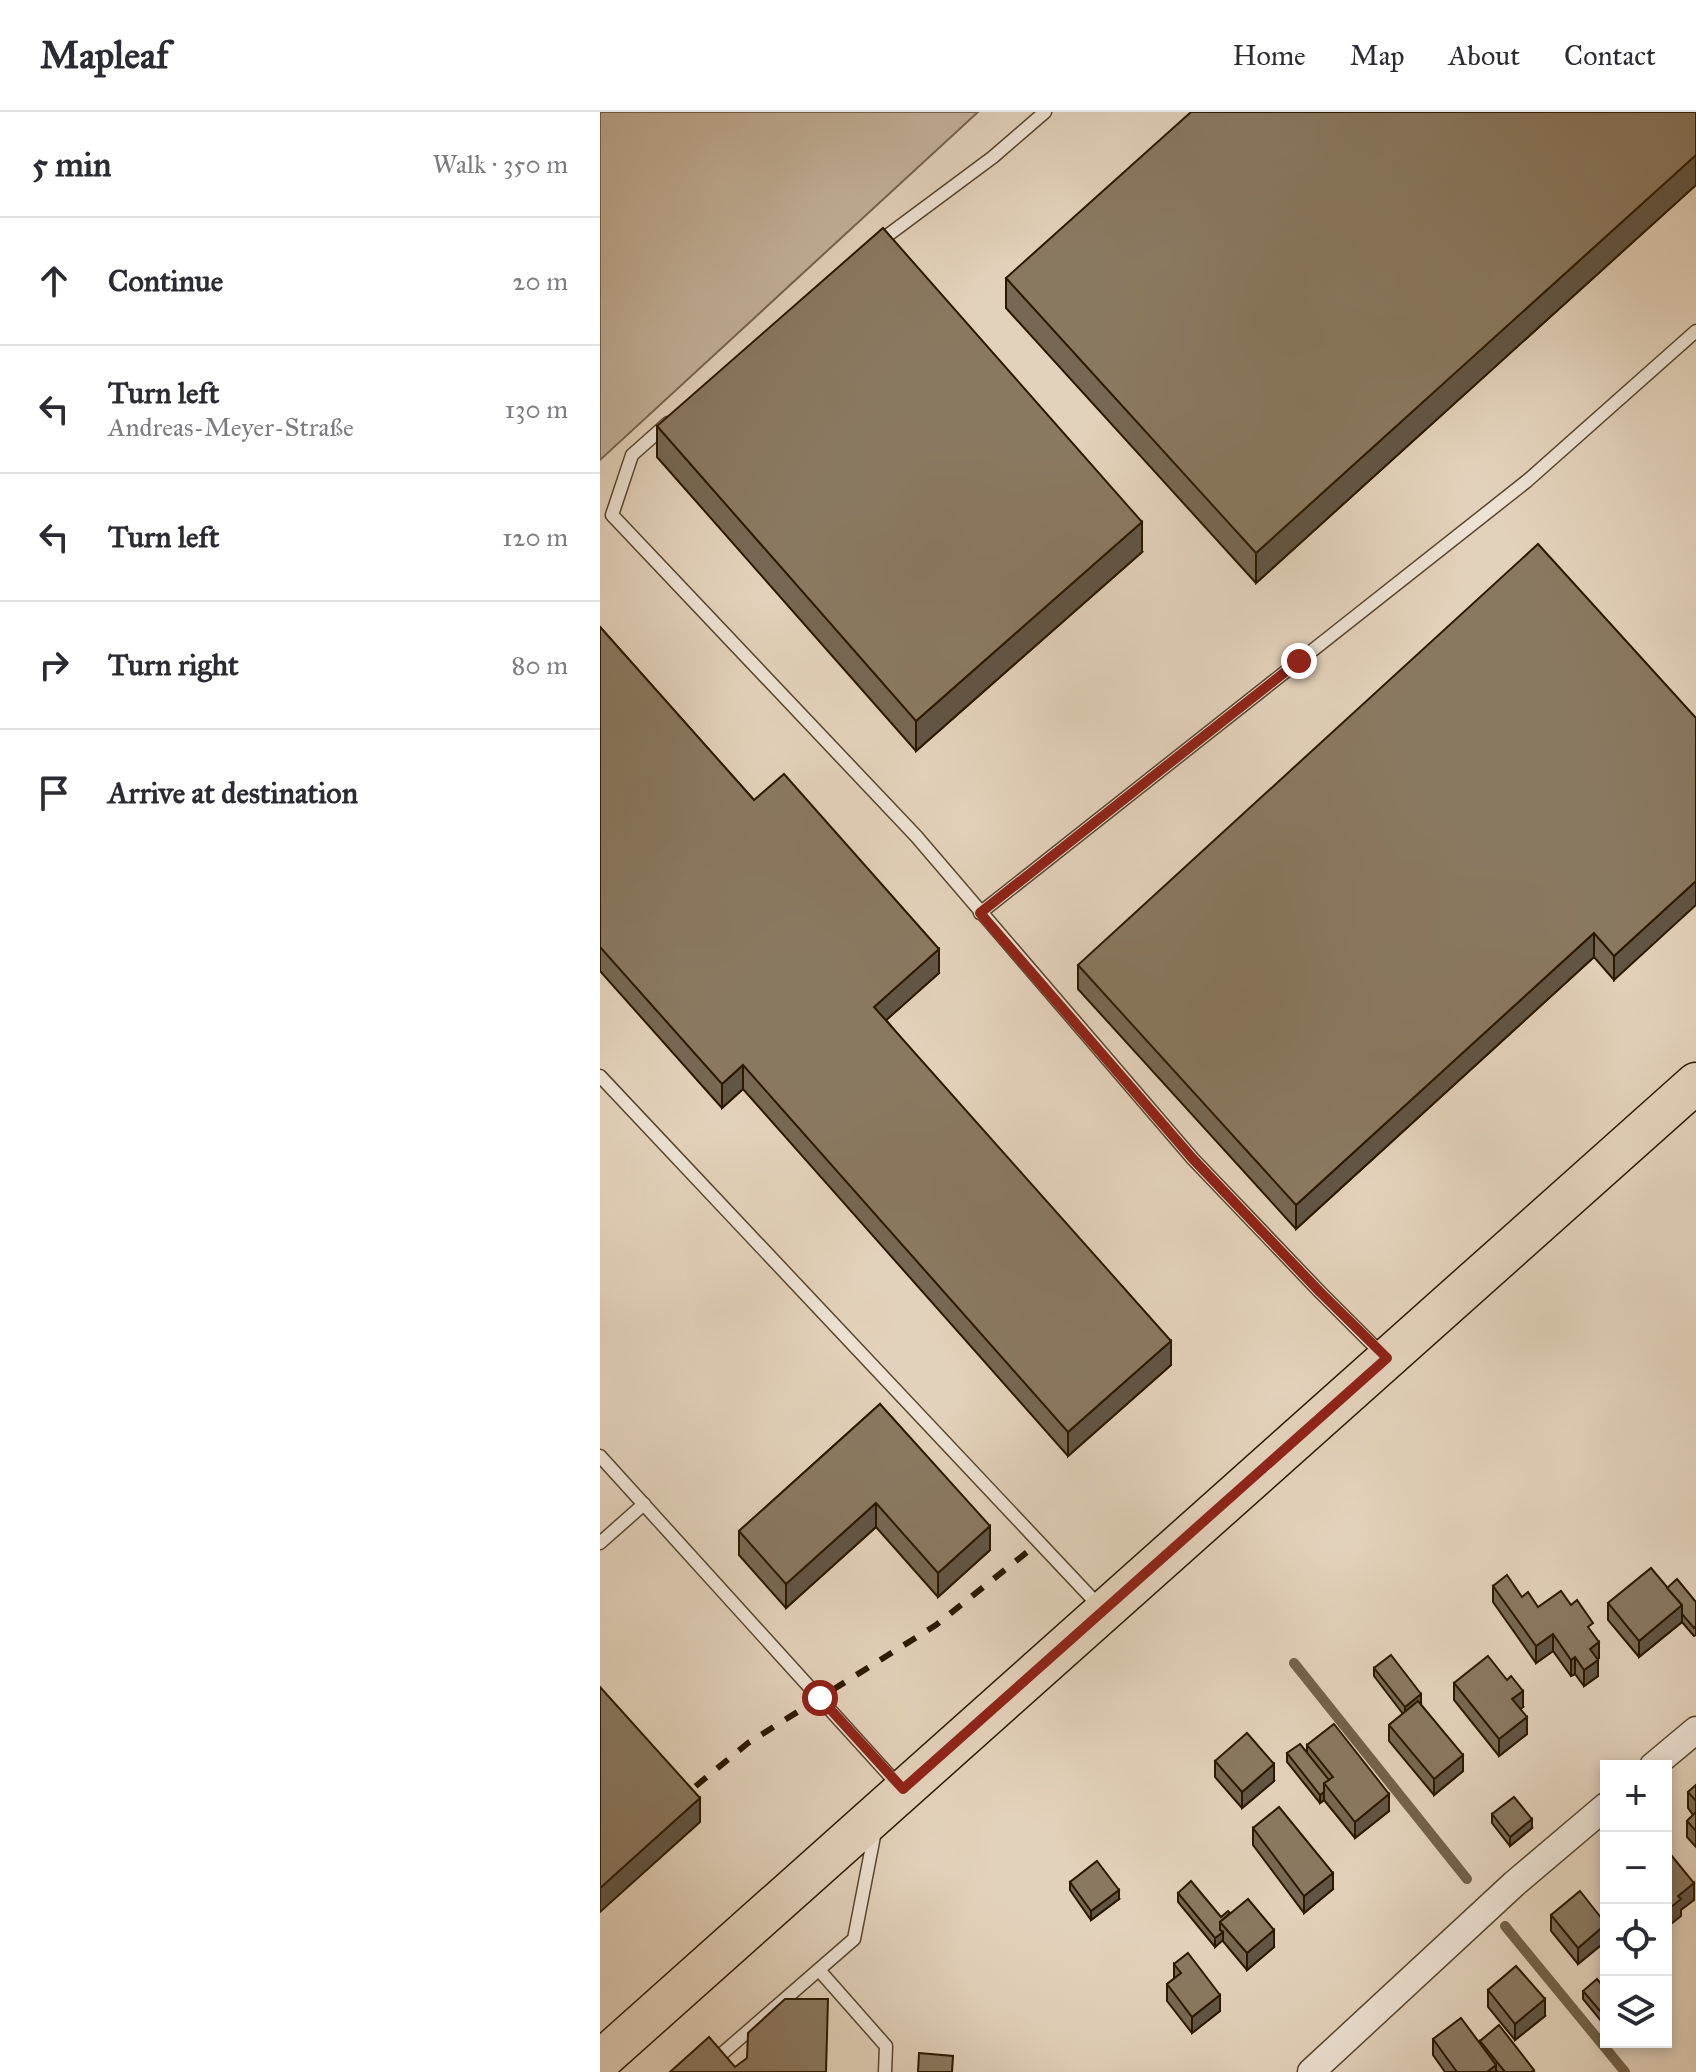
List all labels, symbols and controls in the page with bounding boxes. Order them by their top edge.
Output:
text: Mapleaf [40,32,169,78]
text: Home [1233,38,1306,73]
text: Map [1350,38,1404,73]
text: About [1448,38,1520,73]
text: Contact [1564,38,1656,73]
text: 5 min [32,144,111,185]
text: Walk · 350 m [433,148,568,180]
icon: ahead [32,259,76,303]
text: Continue [108,263,223,299]
text: 20 m [513,265,568,297]
text: Turn left [108,375,219,411]
icon: left [32,387,76,431]
text: 130 m [505,393,568,425]
text: Andreas-Meyer-Straße [108,411,354,443]
icon: left [32,515,76,559]
text: Turn left [108,519,219,555]
text: 120 m [502,521,568,553]
icon: right [32,643,76,687]
route end [1281,643,1317,679]
text: Turn right [108,647,239,683]
text: 80 m [512,649,568,681]
icon: arrive [32,771,76,815]
text: Arrive at destination [108,775,358,811]
route start [802,1680,838,1716]
map controls [1600,1760,1672,2048]
button: + [1600,1760,1672,1832]
button: − [1600,1832,1672,1904]
button: locate [1600,1904,1672,1976]
button: layers [1600,1976,1672,2048]

